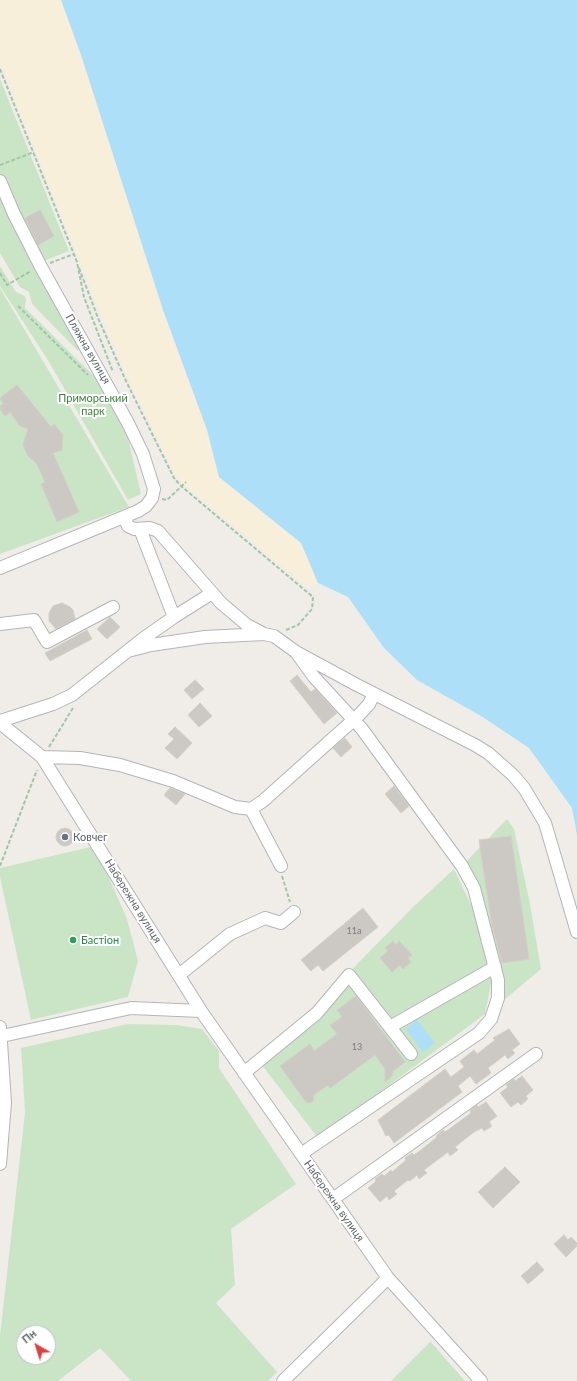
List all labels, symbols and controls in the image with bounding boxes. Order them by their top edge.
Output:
street label: Пляжна вулиця [63,312,113,386]
park label: Приморський парк [58,391,128,417]
place label: Ковчег [73,830,108,844]
marker: Ковчег [60,832,70,842]
street label: Набережна вулиця [102,857,164,945]
house number: 11а [347,926,361,936]
place label: Бастіон [81,933,119,947]
marker: Бастіон [68,935,78,945]
house number: 13 [352,1042,362,1052]
street label: Набережна вулиця [301,1158,367,1244]
north arrow [16,1325,56,1365]
text: Пн [19,1326,38,1346]

